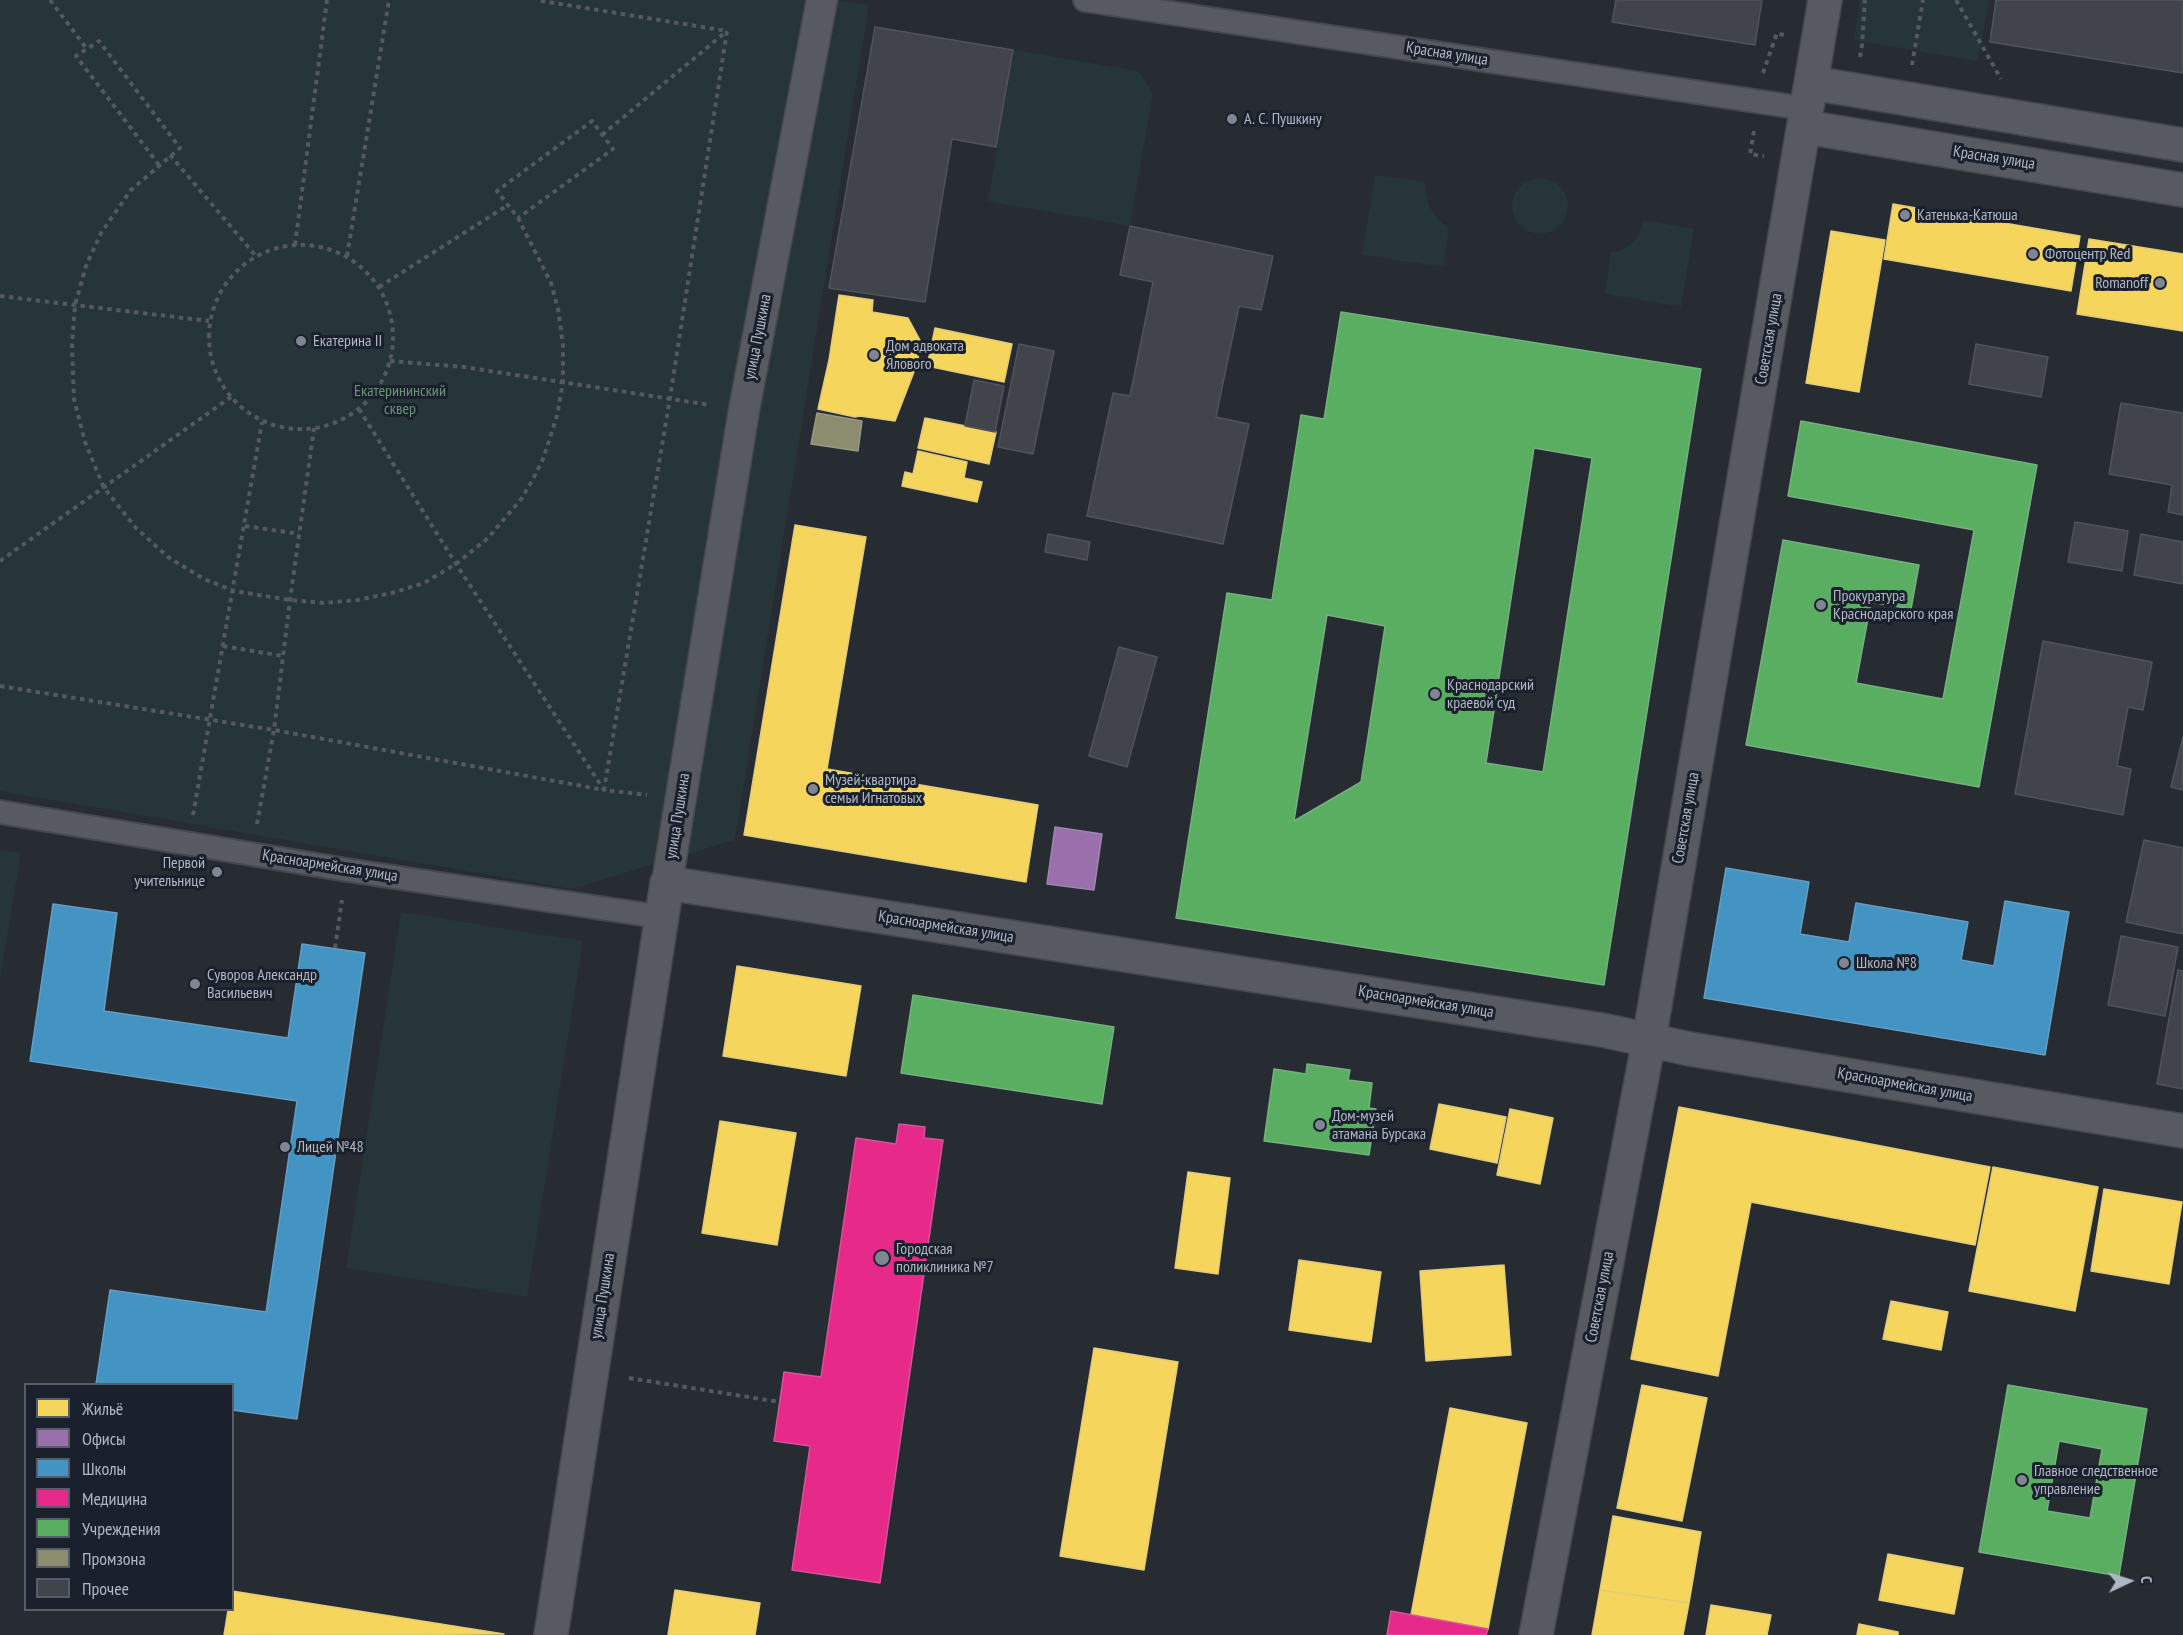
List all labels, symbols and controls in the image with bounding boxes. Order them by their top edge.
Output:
street label: Красная улица [1405,38,1489,70]
place label: А. С. Пушкину [1244,109,1322,129]
marker: А. С. Пушкину [1225,112,1239,126]
street label: Красная улица [1952,142,2036,174]
place label: Катенька-Катюша [1917,205,2018,225]
marker: Катенька-Катюша [1898,208,1912,222]
place label: Фотоцентр Red [2045,244,2130,264]
marker: Фотоцентр Red [2026,247,2040,261]
place label: Romanoff [2095,273,2148,293]
marker: Romanoff [2153,276,2167,290]
street label: Советская улица [1752,292,1786,386]
street label: улица Пушкина [740,293,776,381]
place label: Екатерина II [313,331,382,351]
marker: Екатерина II [294,334,308,348]
place label: Дом адвоката Ялового [886,336,964,374]
marker: Дом адвоката Ялового [867,348,881,362]
park label: Екатерининский сквер [354,381,446,419]
place label: Прокуратура Краснодарского края [1833,586,1953,624]
marker: Прокуратура Краснодарского края [1814,598,1828,612]
place label: Краснодарский краевой суд [1447,675,1534,713]
marker: Краснодарский краевой суд [1428,687,1442,701]
place label: Музей-квартира семьи Игнатовых [825,770,922,808]
street label: Советская улица [1669,771,1703,865]
street label: улица Пушкина [662,772,694,860]
marker: Музей-квартира семьи Игнатовых [806,782,820,796]
street label: Красноармейская улица [261,846,399,886]
place label: Первой учительнице [134,853,205,891]
marker: Первой учительнице [210,865,224,879]
street label: Красноармейская улица [877,907,1015,947]
place label: Школа №8 [1856,953,1917,973]
marker: Школа №8 [1837,956,1851,970]
place label: Суворов Александр Васильевич [207,965,317,1003]
marker: Суворов Александр Васильевич [188,977,202,991]
street label: Красноармейская улица [1357,982,1495,1022]
street label: Красноармейская улица [1836,1064,1974,1106]
place label: Дом-музей атамана Бурсака [1332,1106,1426,1144]
marker: Дом-музей атамана Бурсака [1313,1118,1327,1132]
place label: Лицей №48 [297,1137,364,1157]
marker: Лицей №48 [278,1140,292,1154]
place label: Городская поликлиника №7 [896,1239,994,1277]
marker: Городская поликлиника №7 [873,1249,891,1267]
street label: Советская улица [1582,1250,1618,1344]
street label: улица Пушкина [587,1252,619,1340]
legend [24,1383,234,1611]
text: Жильё [82,1397,123,1420]
text: Офисы [82,1427,126,1450]
text: Школы [82,1457,126,1480]
place label: Главное следственное управление [2034,1461,2158,1499]
marker: Главное следственное управление [2015,1473,2029,1487]
text: Медицина [82,1487,147,1510]
text: Учреждения [82,1517,160,1540]
text: Промзона [82,1547,146,1570]
north arrow [2099,1551,2159,1611]
text: С [2137,1575,2157,1584]
text: Прочее [82,1577,129,1600]

